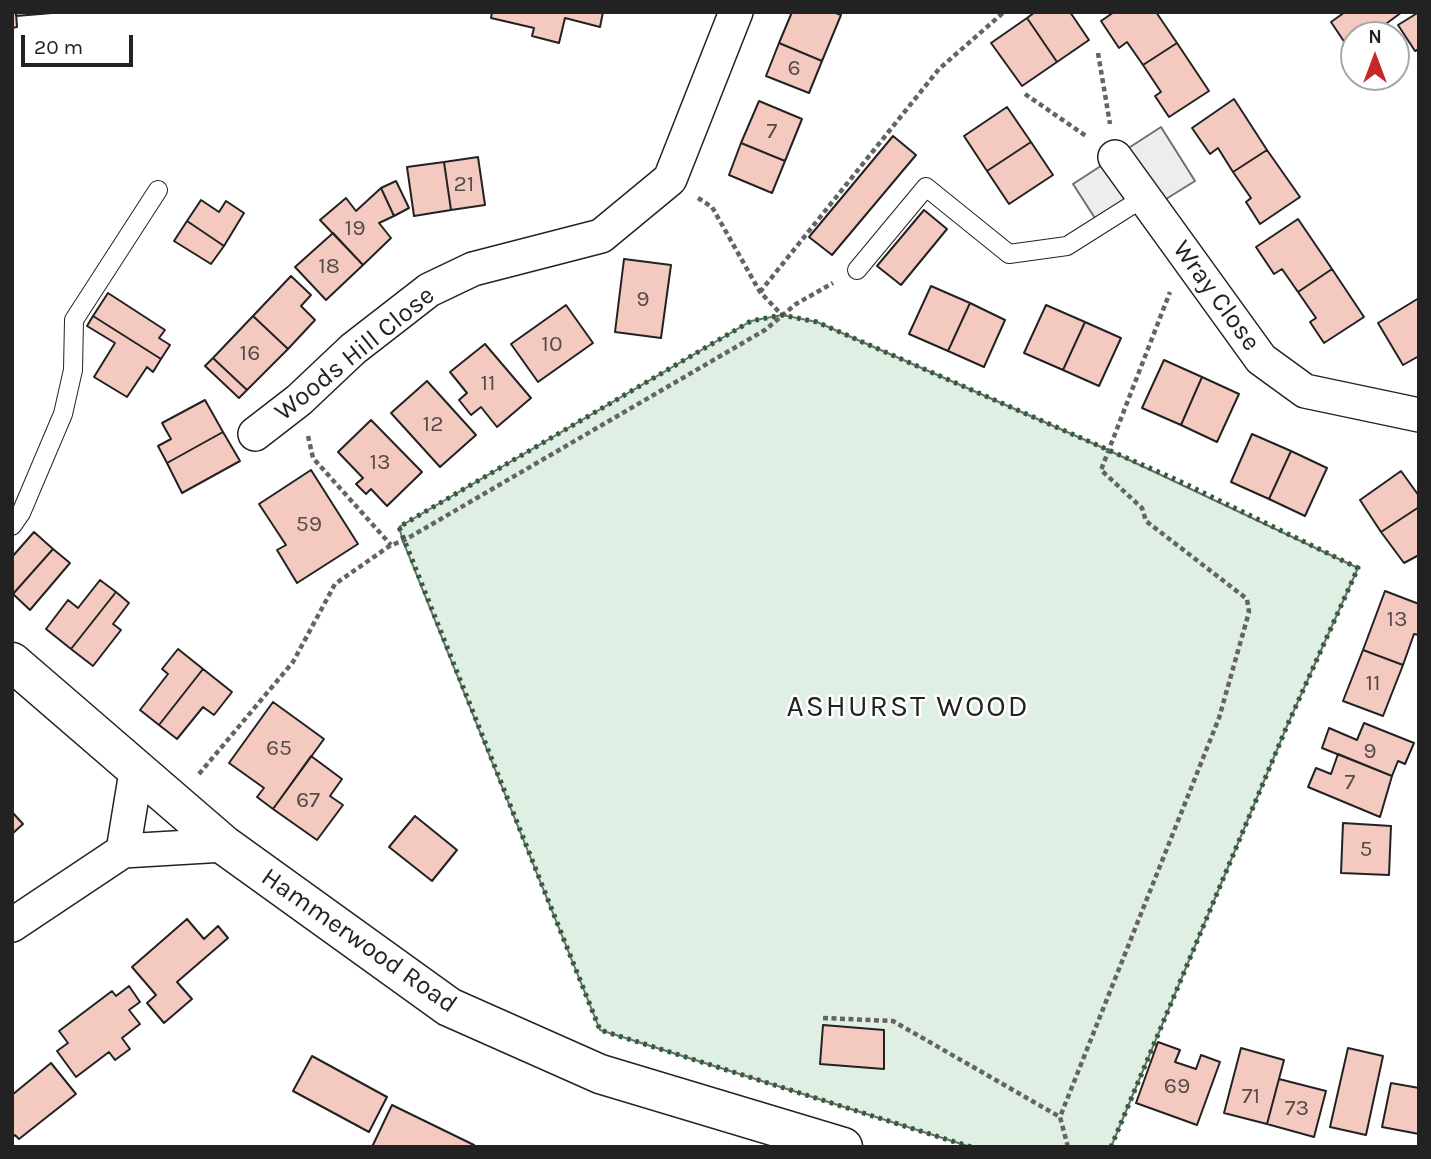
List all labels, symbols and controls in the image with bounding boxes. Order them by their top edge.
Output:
scale bar [24,21,136,65]
north arrow [1340,21,1410,91]
text: N [1368,26,1382,48]
text: 20 m [34,35,83,59]
house number: 6 [787,54,801,82]
house number: 7 [767,117,777,145]
house number: 21 [454,170,474,198]
house number: 19 [345,214,365,242]
street label: Wray Close [1166,235,1266,357]
house number: 18 [318,252,340,280]
street label: Woods Hill Close [269,280,441,428]
house number: 9 [636,285,650,313]
house number: 10 [541,330,563,358]
house number: 16 [240,339,260,367]
house number: 11 [480,369,496,397]
house number: 12 [423,410,443,438]
house number: 13 [369,448,391,476]
house number: 59 [296,510,322,538]
house number: 13 [1386,605,1408,633]
house number: 11 [1365,669,1381,697]
district label: ASHURST WOOD [788,689,1028,725]
house number: 65 [266,734,292,762]
house number: 9 [1363,737,1377,765]
house number: 7 [1345,768,1355,796]
house number: 67 [296,786,320,814]
house number: 5 [1360,835,1372,863]
street label: Hammerwood Road [255,862,463,1020]
house number: 69 [1164,1072,1190,1100]
house number: 71 [1242,1082,1260,1110]
house number: 73 [1285,1094,1309,1122]

